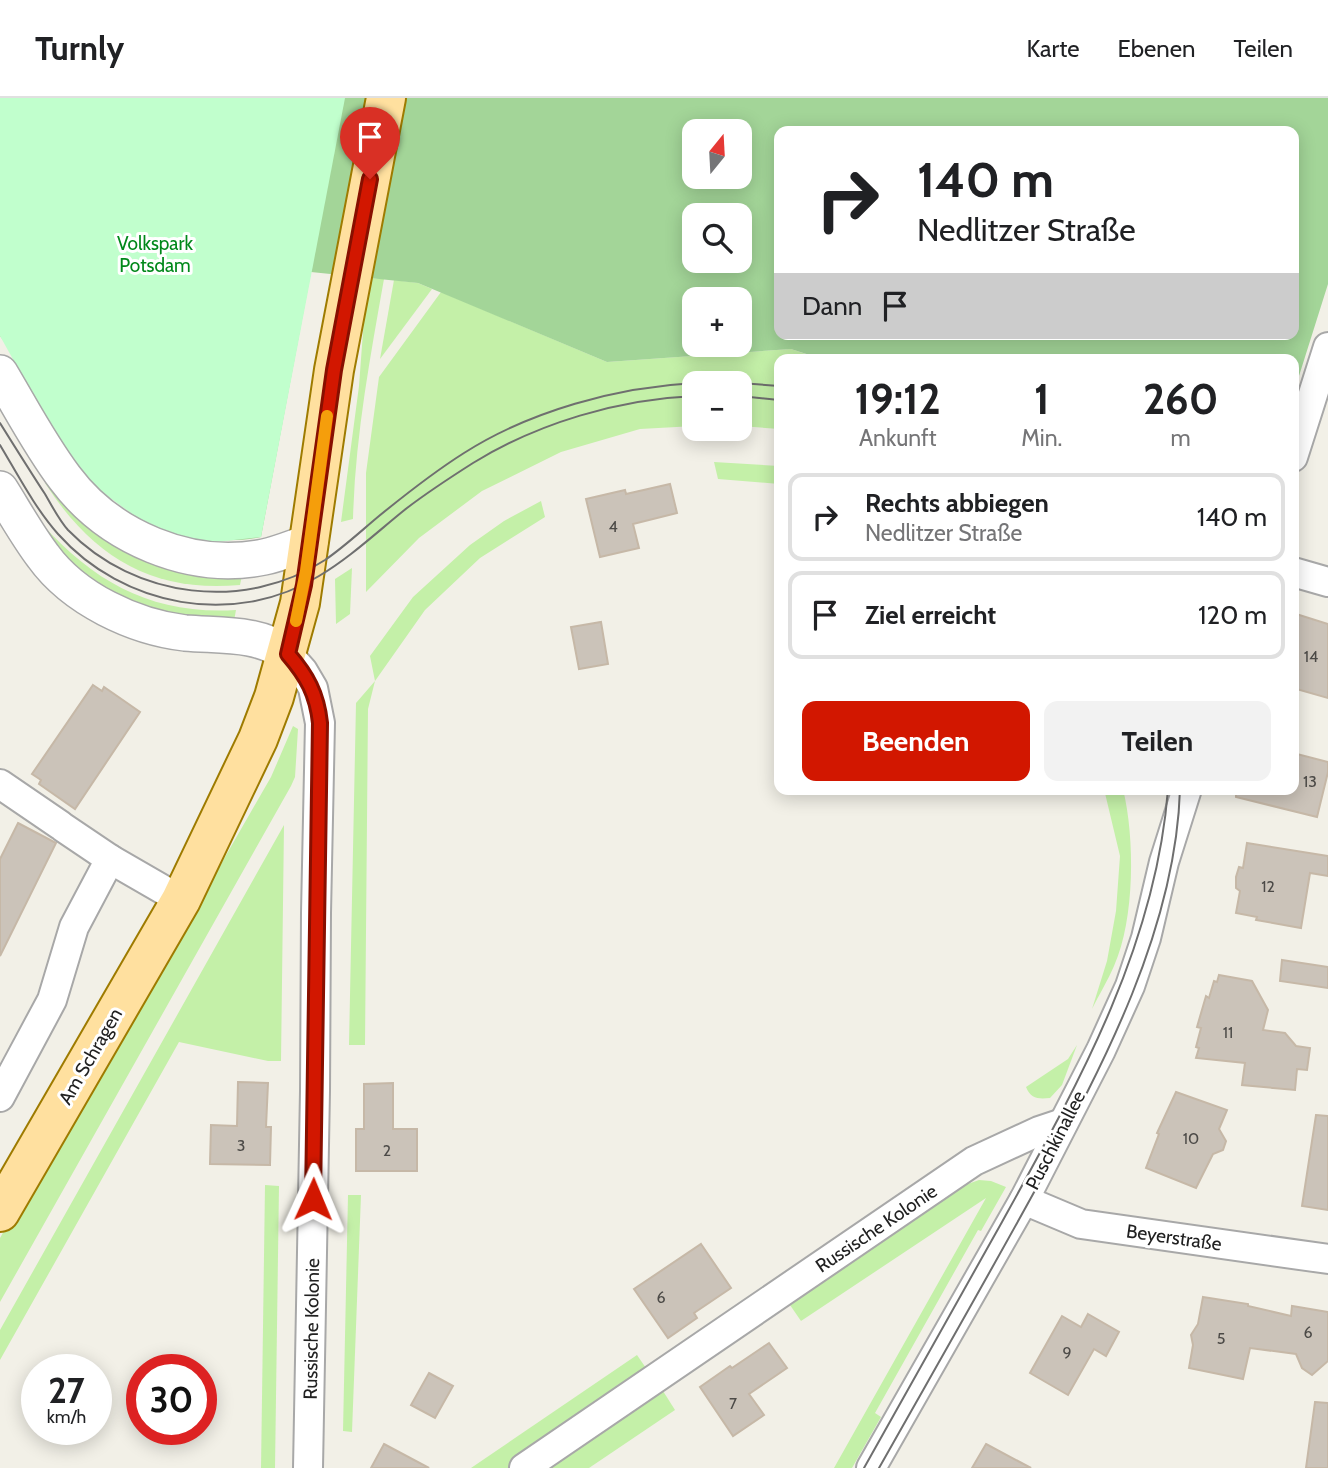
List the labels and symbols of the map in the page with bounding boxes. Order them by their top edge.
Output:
pin [340,107,400,179]
north arrow [682,119,752,189]
park label: Volkspark Potsdam [117,232,193,277]
house number: 4 [608,517,618,536]
house number: 14 [1304,647,1318,666]
house number: 13 [1303,772,1317,791]
house number: 12 [1261,877,1275,896]
street label: Am Schragen [54,1004,127,1109]
house number: 11 [1223,1023,1233,1042]
street label: Puschkinallee [1021,1087,1090,1194]
house number: 10 [1183,1129,1199,1148]
house number: 3 [237,1136,245,1155]
house number: 2 [383,1141,391,1160]
position arrow [276,1162,350,1236]
street label: Russische Kolonie [811,1179,942,1278]
street label: Beyerstraße [1125,1219,1223,1256]
street label: Russische Kolonie [299,1258,324,1400]
house number: 6 [656,1288,666,1307]
house number: 6 [1303,1323,1313,1342]
house number: 5 [1217,1329,1225,1348]
house number: 9 [1062,1343,1072,1362]
speed limit sign: 30 [126,1354,217,1445]
house number: 7 [729,1394,737,1413]

